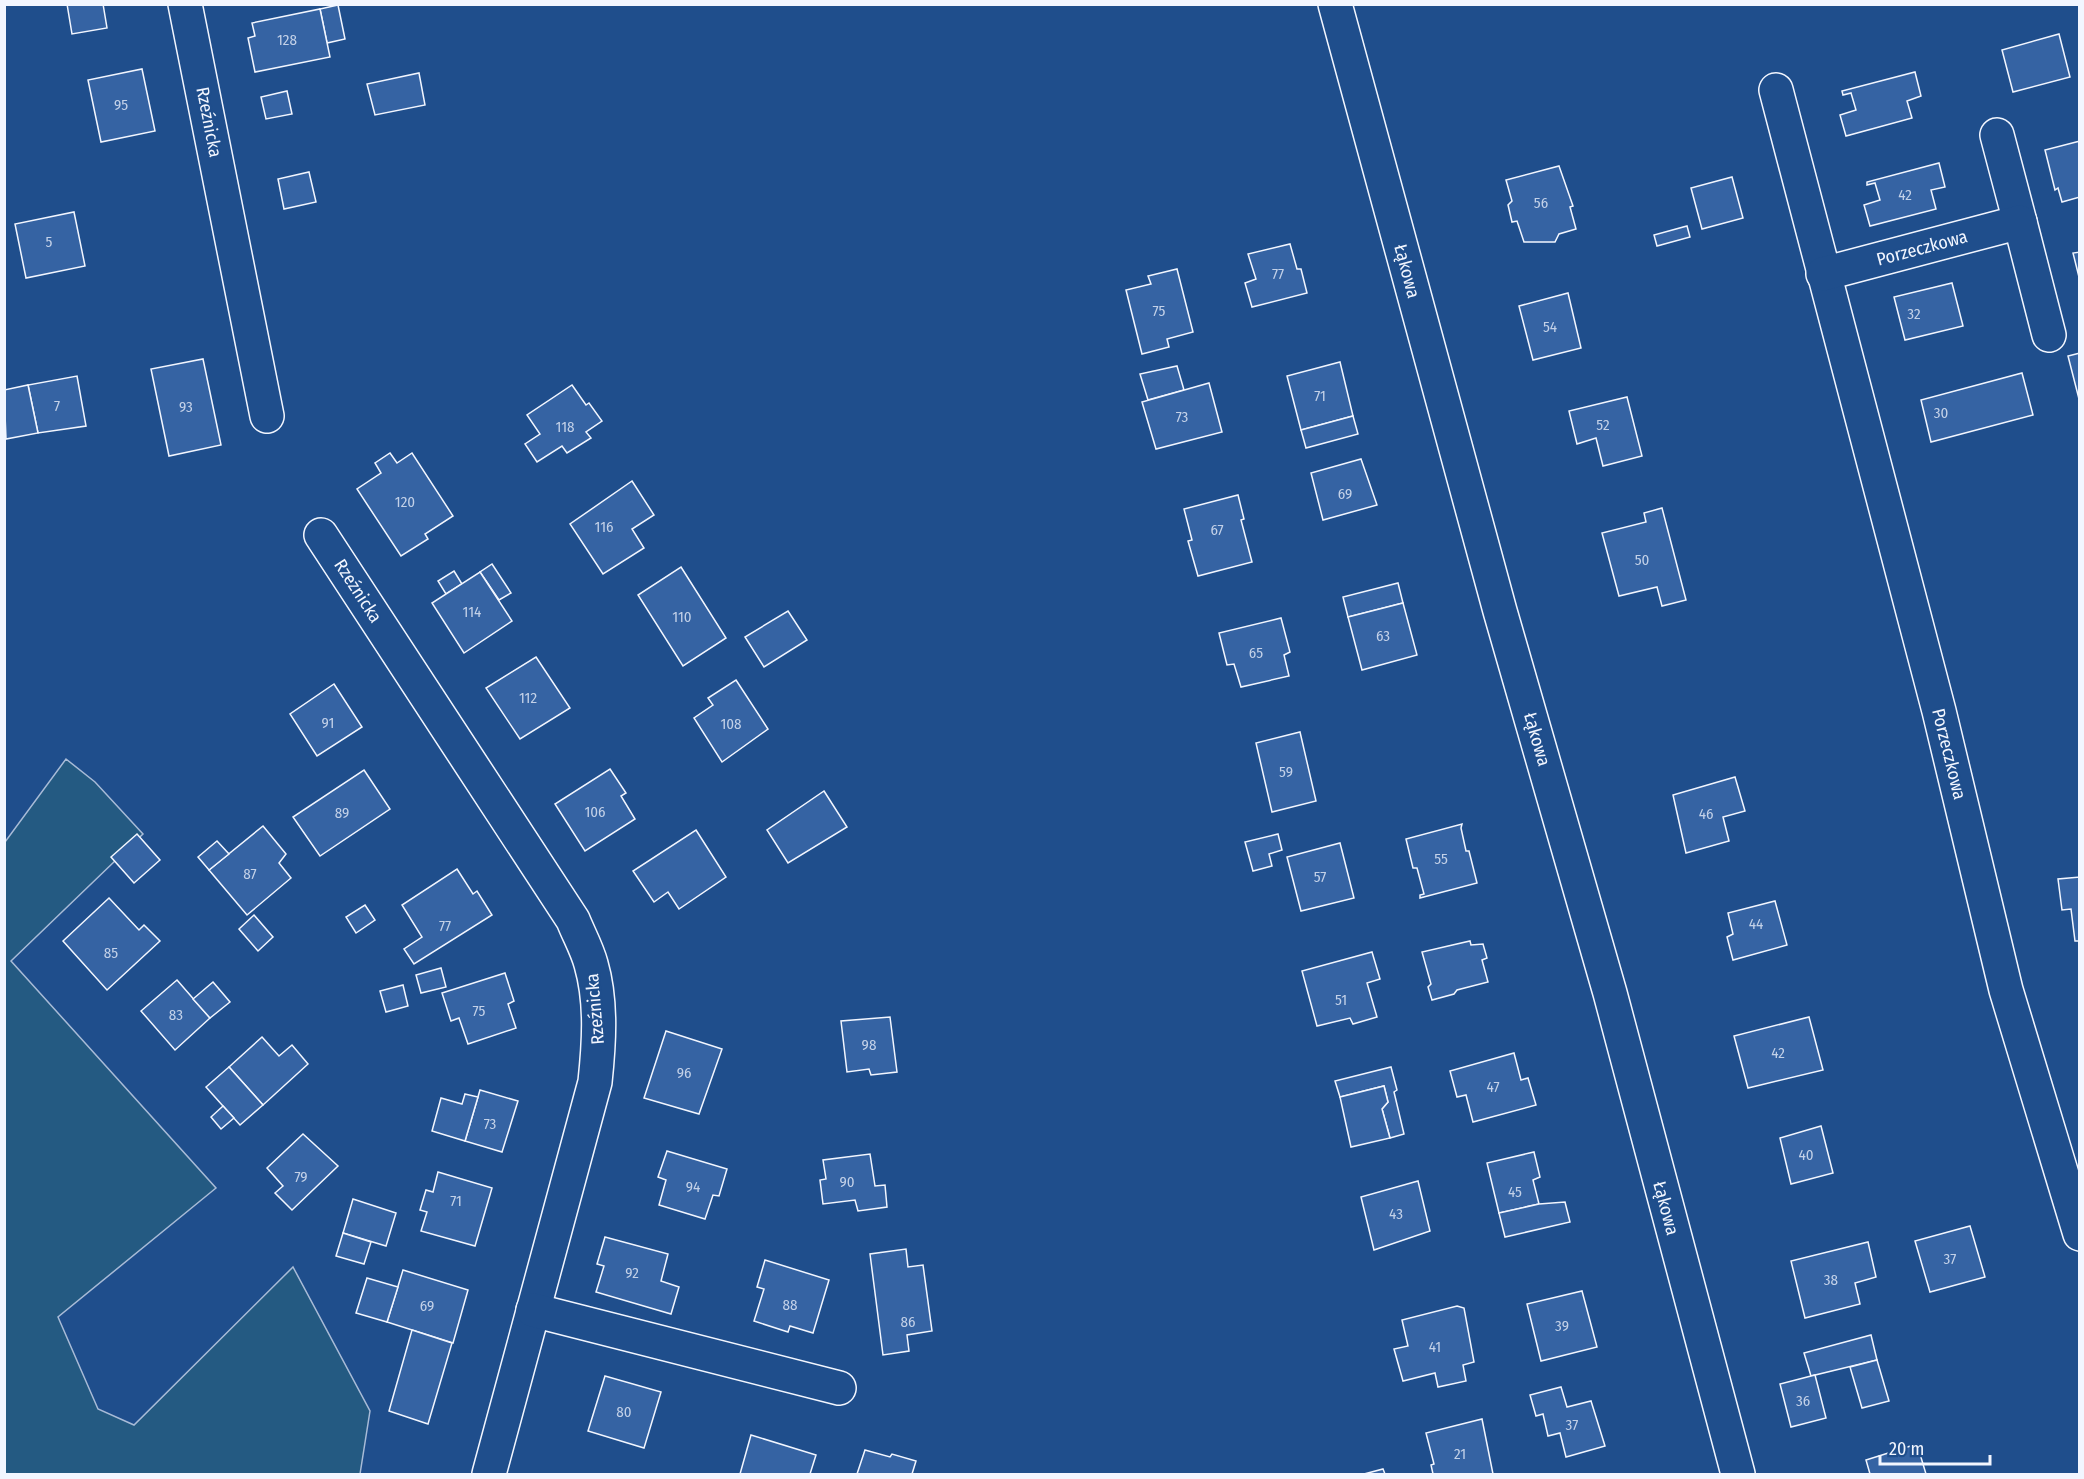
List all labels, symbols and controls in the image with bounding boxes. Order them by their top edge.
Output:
house number: 128 [277,31,297,49]
street label: Rzeźnicka [191,85,227,159]
house number: 95 [114,96,128,114]
house number: 42 [1898,186,1912,204]
house number: 56 [1534,194,1548,212]
street label: Porzeczkowa [1874,225,1970,271]
house number: 5 [46,233,53,251]
street label: Łąkowa [1389,242,1425,301]
house number: 77 [1272,265,1284,283]
house number: 75 [1153,302,1165,320]
house number: 32 [1907,305,1921,323]
house number: 54 [1543,318,1557,336]
house number: 71 [1314,387,1326,405]
house number: 7 [54,397,60,415]
house number: 93 [179,398,193,416]
house number: 30 [1934,404,1948,422]
house number: 73 [1176,408,1189,426]
house number: 52 [1596,416,1610,434]
house number: 118 [556,418,575,436]
house number: 69 [1338,485,1352,503]
house number: 120 [395,493,415,511]
house number: 116 [595,518,613,536]
house number: 67 [1210,521,1224,539]
house number: 50 [1635,551,1649,569]
street label: Rzeźnicka [329,555,387,627]
house number: 114 [463,603,481,621]
house number: 110 [672,608,692,626]
house number: 63 [1376,627,1390,645]
house number: 65 [1249,644,1263,662]
house number: 112 [519,689,537,707]
street label: Porzeczkowa [1927,706,1971,802]
street label: Łąkowa [1519,709,1555,769]
house number: 91 [322,714,334,732]
house number: 108 [720,715,742,733]
house number: 59 [1279,763,1293,781]
house number: 106 [584,803,606,821]
house number: 89 [335,804,349,822]
house number: 46 [1699,805,1713,823]
house number: 55 [1434,850,1448,868]
house number: 87 [243,865,257,883]
house number: 57 [1314,868,1326,886]
house number: 44 [1749,915,1763,933]
house number: 77 [439,917,451,935]
house number: 85 [104,944,118,962]
street label: Rzeźnicka [581,972,609,1045]
house number: 51 [1335,991,1347,1009]
house number: 75 [473,1002,485,1020]
house number: 83 [169,1006,183,1024]
house number: 98 [862,1036,876,1054]
house number: 42 [1771,1044,1785,1062]
house number: 96 [677,1064,691,1082]
house number: 47 [1486,1078,1500,1096]
house number: 73 [484,1115,497,1133]
house number: 40 [1798,1146,1814,1164]
house number: 79 [294,1168,308,1186]
house number: 90 [839,1173,855,1191]
house number: 94 [686,1178,700,1196]
street label: Łąkowa [1648,1179,1684,1238]
house number: 45 [1508,1183,1522,1201]
house number: 71 [450,1192,462,1210]
house number: 43 [1389,1205,1403,1223]
house number: 37 [1944,1250,1956,1268]
house number: 92 [625,1264,639,1282]
house number: 38 [1824,1271,1838,1289]
house number: 88 [782,1296,798,1314]
house number: 69 [420,1297,434,1315]
house number: 86 [901,1313,915,1331]
house number: 39 [1555,1317,1569,1335]
house number: 41 [1429,1338,1441,1356]
house number: 36 [1796,1392,1810,1410]
house number: 80 [616,1403,632,1421]
house number: 37 [1566,1416,1578,1434]
scale bar [1880,1428,1990,1466]
text: 20 m [1889,1438,1924,1460]
house number: 21 [1454,1445,1466,1463]

